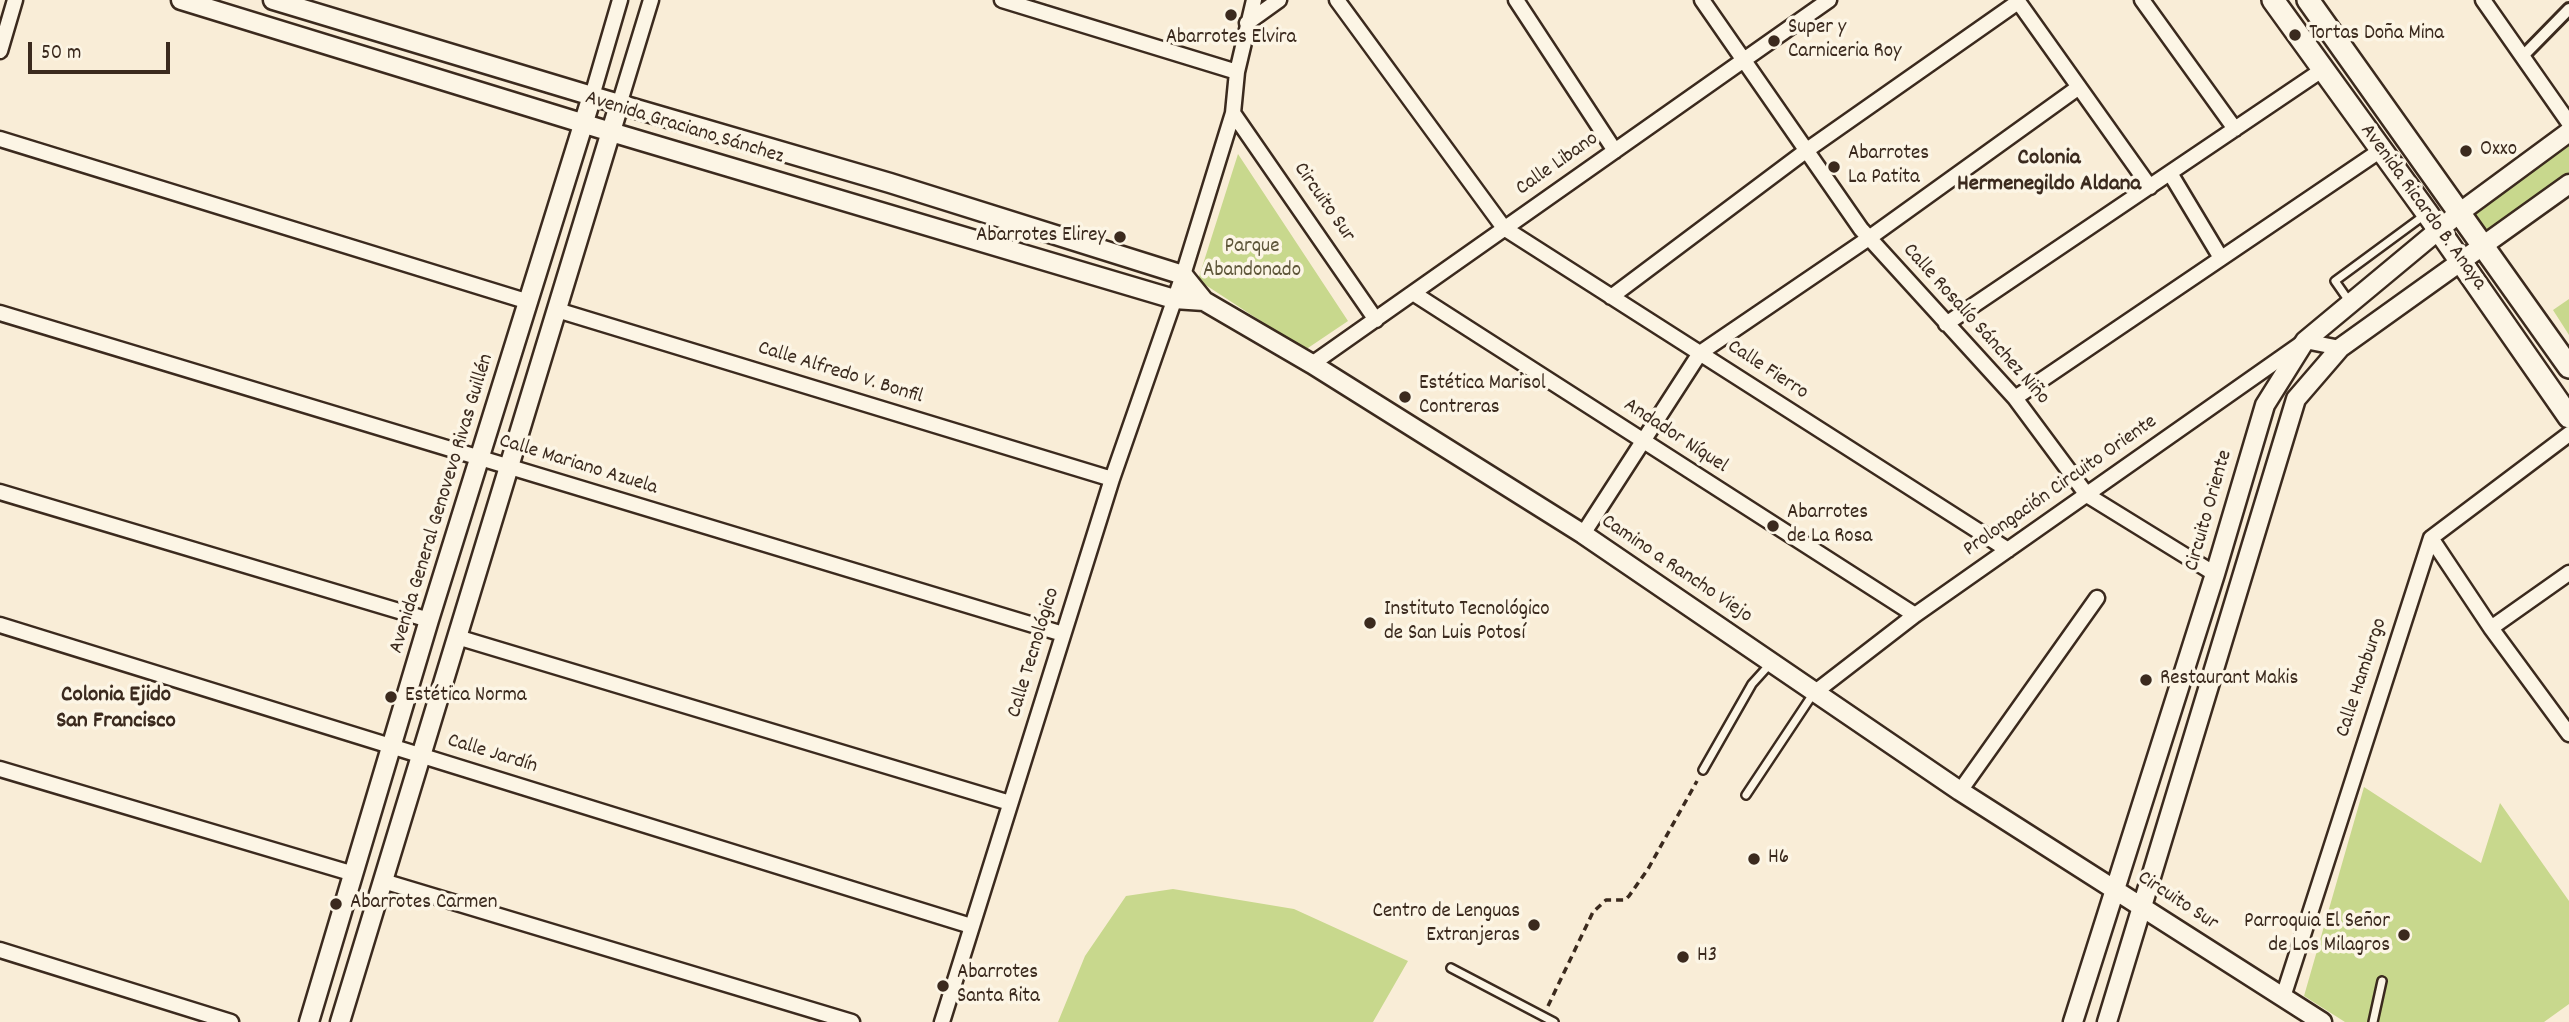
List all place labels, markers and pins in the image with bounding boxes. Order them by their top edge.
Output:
marker: Abarrotes Elvira [1223,7,1239,23]
place label: Super y Carniceria Roy [1788,16,1902,66]
place label: Tortas Doña Mina [2309,22,2444,48]
place label: Abarrotes Elvira [1166,26,1296,52]
marker: Tortas Doña Mina [2287,27,2303,43]
marker: Super y Carniceria Roy [1766,33,1782,49]
place label: Oxxo [2480,138,2517,164]
place label: Abarrotes La Patita [1848,142,1929,192]
marker: Oxxo [2458,143,2474,159]
marker: Abarrotes La Patita [1826,159,1842,175]
place label: Abarrotes Elirey [976,224,1106,250]
marker: Abarrotes Elirey [1112,229,1128,245]
place label: Estética Marisol Contreras [1419,372,1546,422]
marker: Estética Marisol Contreras [1397,389,1413,405]
place label: Abarrotes de La Rosa [1787,501,1872,551]
marker: Abarrotes de La Rosa [1765,518,1781,534]
place label: Instituto Tecnológico de San Luis Potosí [1384,598,1550,648]
marker: Instituto Tecnológico de San Luis Potosí [1362,615,1378,631]
place label: Restaurant Makis [2160,667,2298,693]
marker: Restaurant Makis [2138,672,2154,688]
place label: Estética Norma [405,684,527,710]
marker: Estética Norma [383,689,399,705]
place label: H6 [1768,846,1789,872]
marker: H6 [1746,851,1762,867]
place label: Abarrotes Carmen [350,891,497,917]
marker: Abarrotes Carmen [328,896,344,912]
place label: Centro de Lenguas Extranjeras [1373,900,1520,950]
place label: Parroquia El Señor de Los Milagros [2244,910,2390,960]
marker: Centro de Lenguas Extranjeras [1526,917,1542,933]
marker: Parroquia El Señor de Los Milagros [2396,927,2412,943]
place label: H3 [1697,944,1717,970]
marker: H3 [1675,949,1691,965]
place label: Abarrotes Santa Rita [957,961,1040,1011]
marker: Abarrotes Santa Rita [935,978,951,994]

